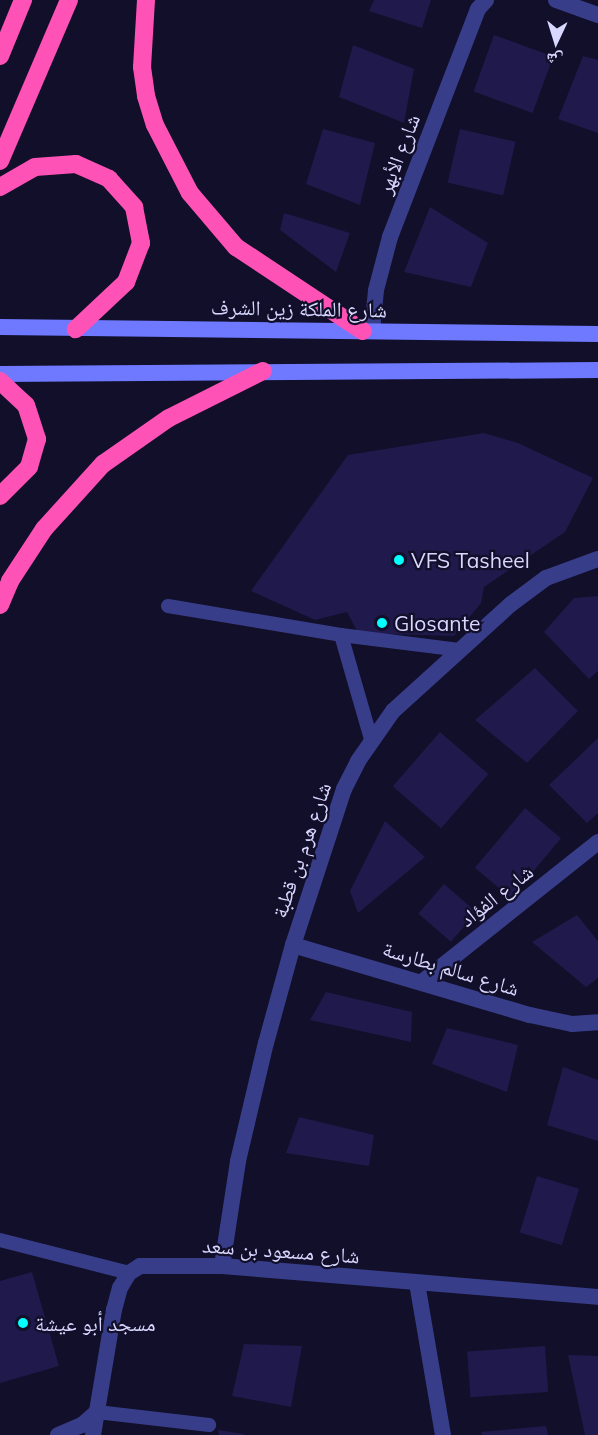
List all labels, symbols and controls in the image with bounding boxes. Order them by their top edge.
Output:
north arrow [526,12,586,72]
text: ش [546,49,564,71]
street label: شارع الأبهر [371,110,425,198]
street label: شارع الملكة زين الشرف [211,294,387,322]
place label: VFS Tasheel [411,547,530,573]
marker: VFS Tasheel [392,553,406,567]
place label: Glosante [394,610,480,636]
marker: Glosante [375,616,389,630]
street label: شارع هرم بن قطبة [266,779,336,921]
street label: شارع الفؤاد [454,858,538,932]
street label: شارع سالم بطارسة [380,935,522,1001]
street label: شارع مسعود بن سعد [202,1232,360,1268]
place label: مسجد أبو عيشة [35,1310,156,1336]
marker: مسجد أبو عيشة [16,1316,30,1330]

